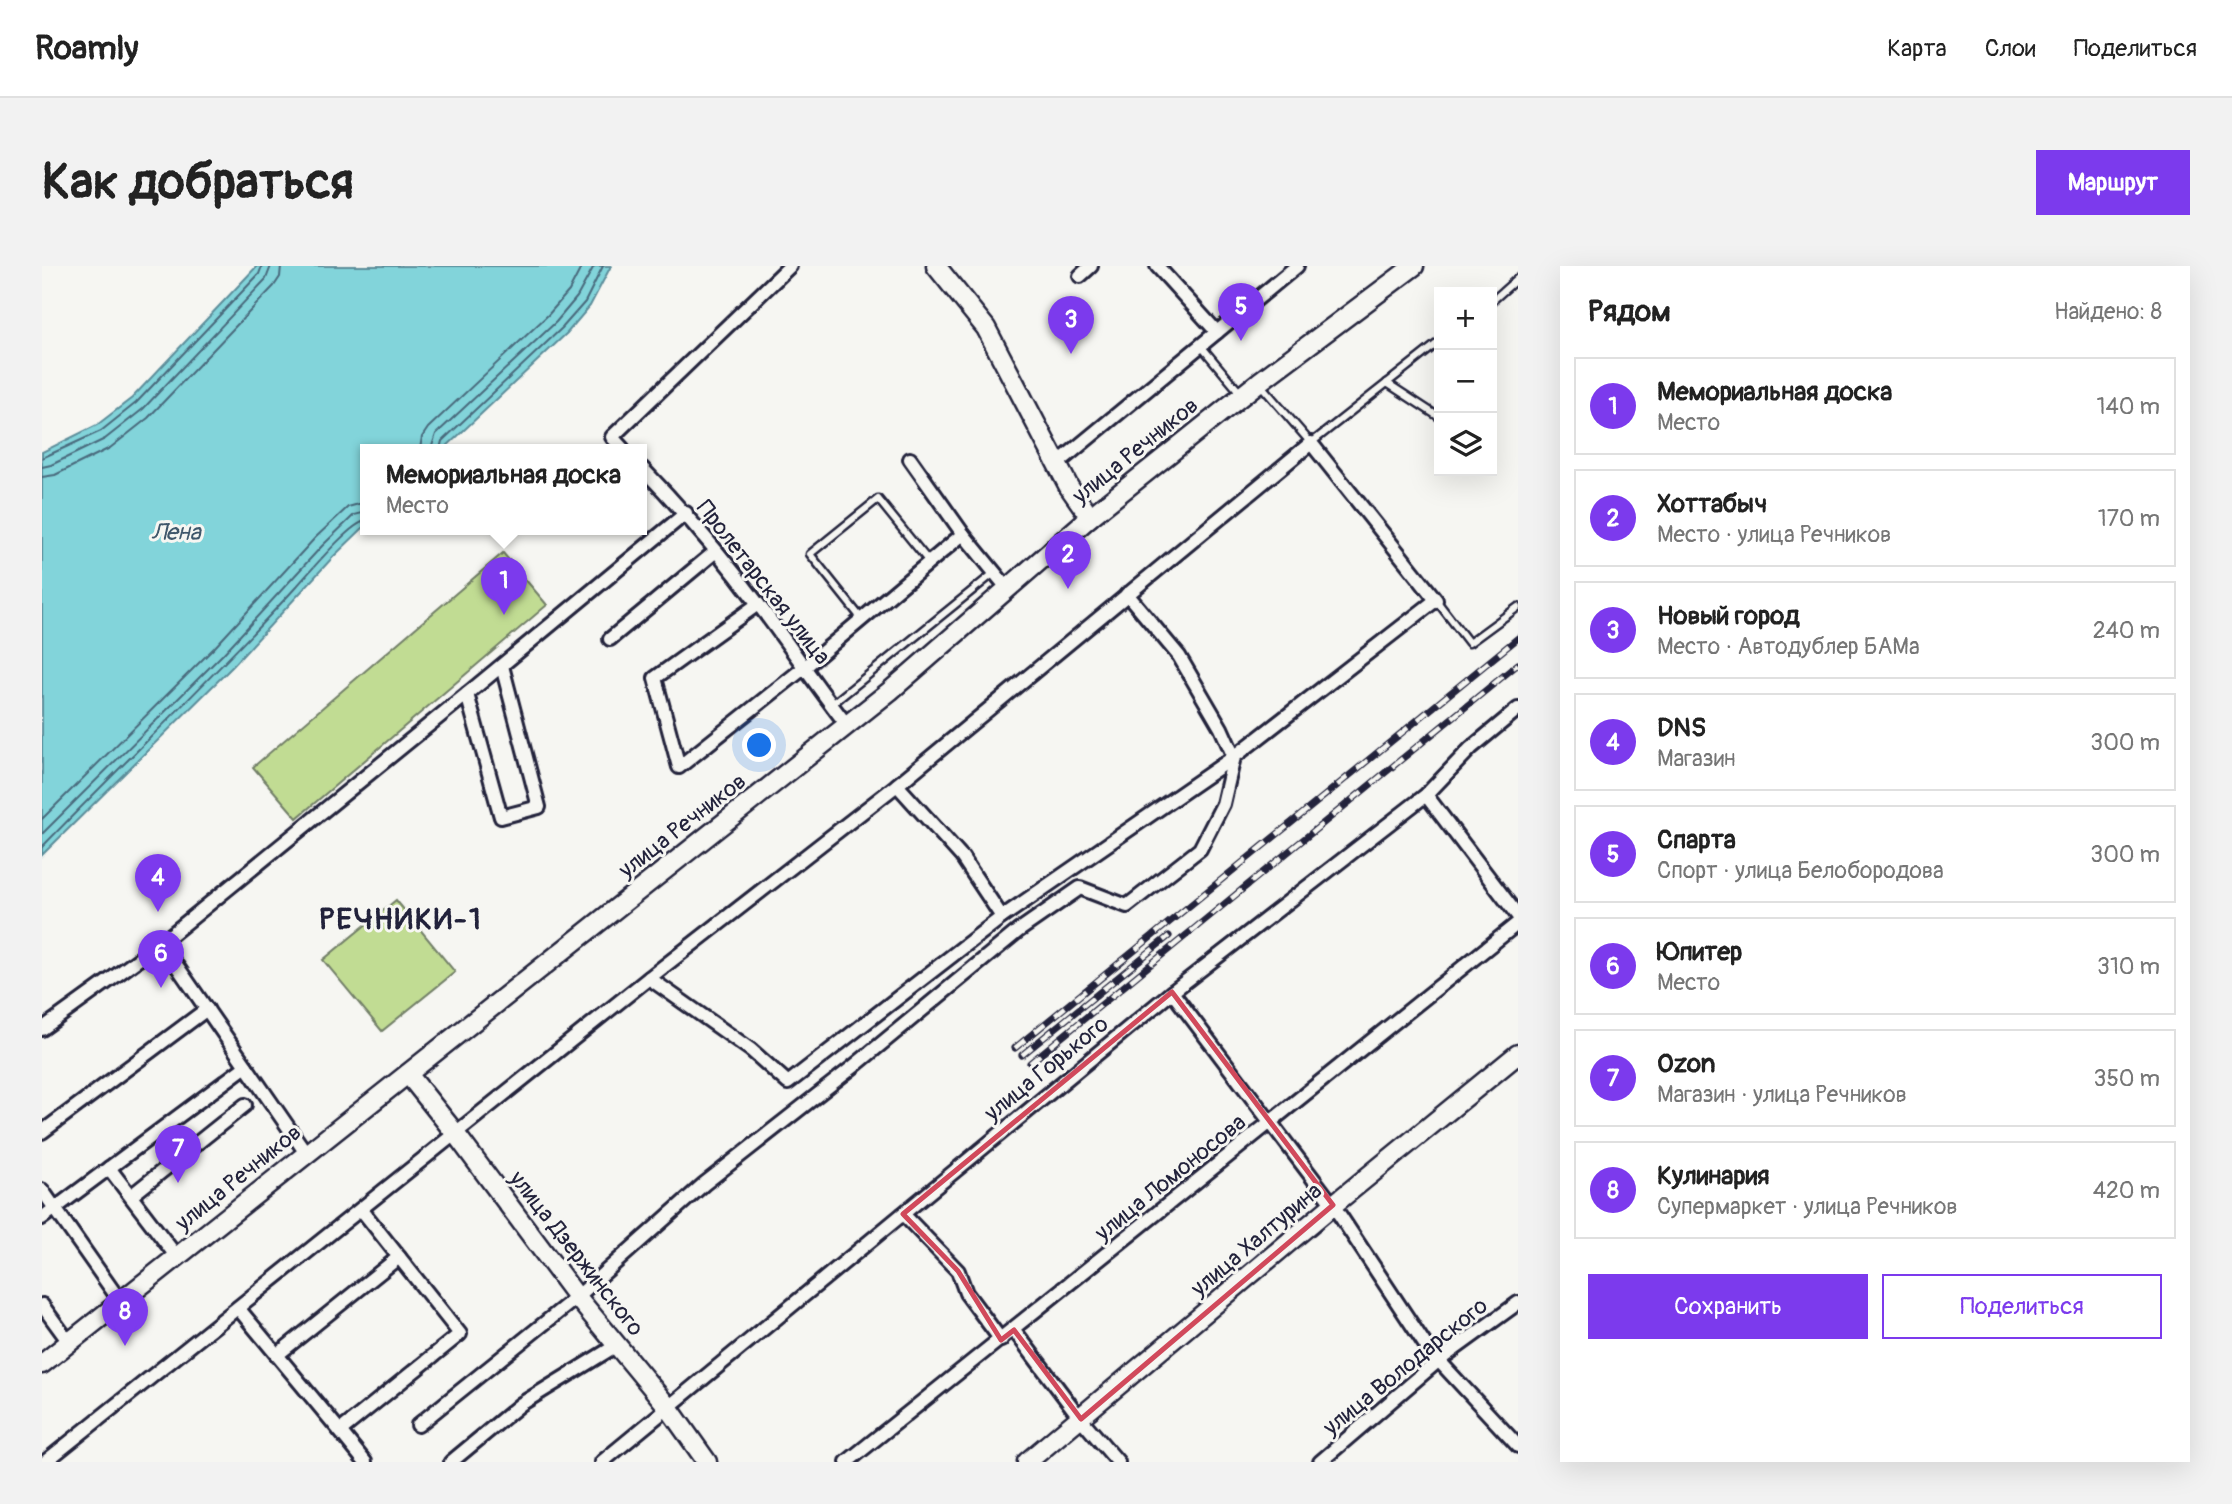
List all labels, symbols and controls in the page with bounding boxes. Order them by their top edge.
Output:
text: Roamly [35,28,138,69]
text: Карта [1887,34,1947,63]
text: Слои [1985,34,2036,63]
text: Поделиться [2074,34,2197,63]
button: Маршрут [2036,150,2190,215]
text: Как добраться [42,152,354,213]
pin: 5 [1218,283,1264,341]
map controls [1434,287,1497,476]
button: + [1434,287,1497,350]
text: Рядом [1588,293,1671,330]
pin: 3 [1048,296,1094,354]
text: Найдено: 8 [2054,297,2162,326]
button: − [1434,350,1497,413]
text: Мемориальная доска [1657,376,1892,408]
street label: улица Речников [1066,391,1204,511]
text: 1 [1609,392,1618,421]
text: 140 m [2097,392,2160,421]
text: Место [1657,408,1720,437]
button: layers [1434,413,1497,476]
popup [360,444,647,535]
text: Мемориальная доска [386,459,621,491]
text: Хоттабыч [1657,488,1767,520]
text: Место [386,491,449,520]
street label: Пролетарская улица [690,494,837,670]
text: 2 [1607,504,1619,533]
text: 170 m [2098,504,2160,533]
water label: Лена [151,518,203,547]
text: Место · улица Речников [1657,520,1891,549]
pin: 2 [1045,531,1091,589]
pin: 1 [481,557,527,615]
text: Новый город [1657,600,1800,632]
text: 3 [1607,616,1619,645]
text: 240 m [2093,616,2160,645]
text: Место · Автодублер БАМа [1657,632,1920,661]
text: DNS [1657,712,1706,744]
your location [742,728,776,762]
text: 4 [1606,728,1620,757]
text: 300 m [2090,728,2160,757]
text: Магазин [1657,744,1736,773]
street label: улица Речников [612,767,752,885]
text: Спарта [1657,824,1736,856]
text: 5 [1607,840,1619,869]
text: 300 m [2090,840,2160,869]
pin: 4 [135,854,181,912]
text: Спорт · улица Белобородова [1657,856,1944,885]
district label: РЕЧНИКИ-1 [319,901,483,938]
pin: 6 [138,930,184,988]
text: Юпитер [1657,936,1742,968]
text: 6 [1606,952,1620,981]
text: 310 m [2097,952,2160,981]
text: Место [1657,968,1720,997]
street label: улица Горького [978,1009,1114,1128]
text: Ozon [1657,1048,1715,1080]
text: 7 [1607,1064,1619,1093]
text: 350 m [2094,1064,2160,1093]
text: Магазин · улица Речников [1657,1080,1907,1109]
street label: улица Ломоносова [1088,1108,1252,1248]
street label: улица Речников [169,1118,307,1238]
pin: 7 [155,1125,201,1183]
text: Кулинария [1657,1160,1769,1192]
street label: улица Дзержинского [502,1164,650,1342]
street label: улица Халтурина [1184,1176,1328,1303]
text: 8 [1607,1176,1619,1205]
text: 420 m [2093,1176,2160,1205]
text: Супермаркет · улица Речников [1657,1192,1958,1221]
button: Сохранить [1588,1274,1868,1339]
button: Поделиться [1882,1274,2162,1339]
pin: 8 [102,1288,148,1346]
street label: улица Володарского [1316,1291,1494,1442]

